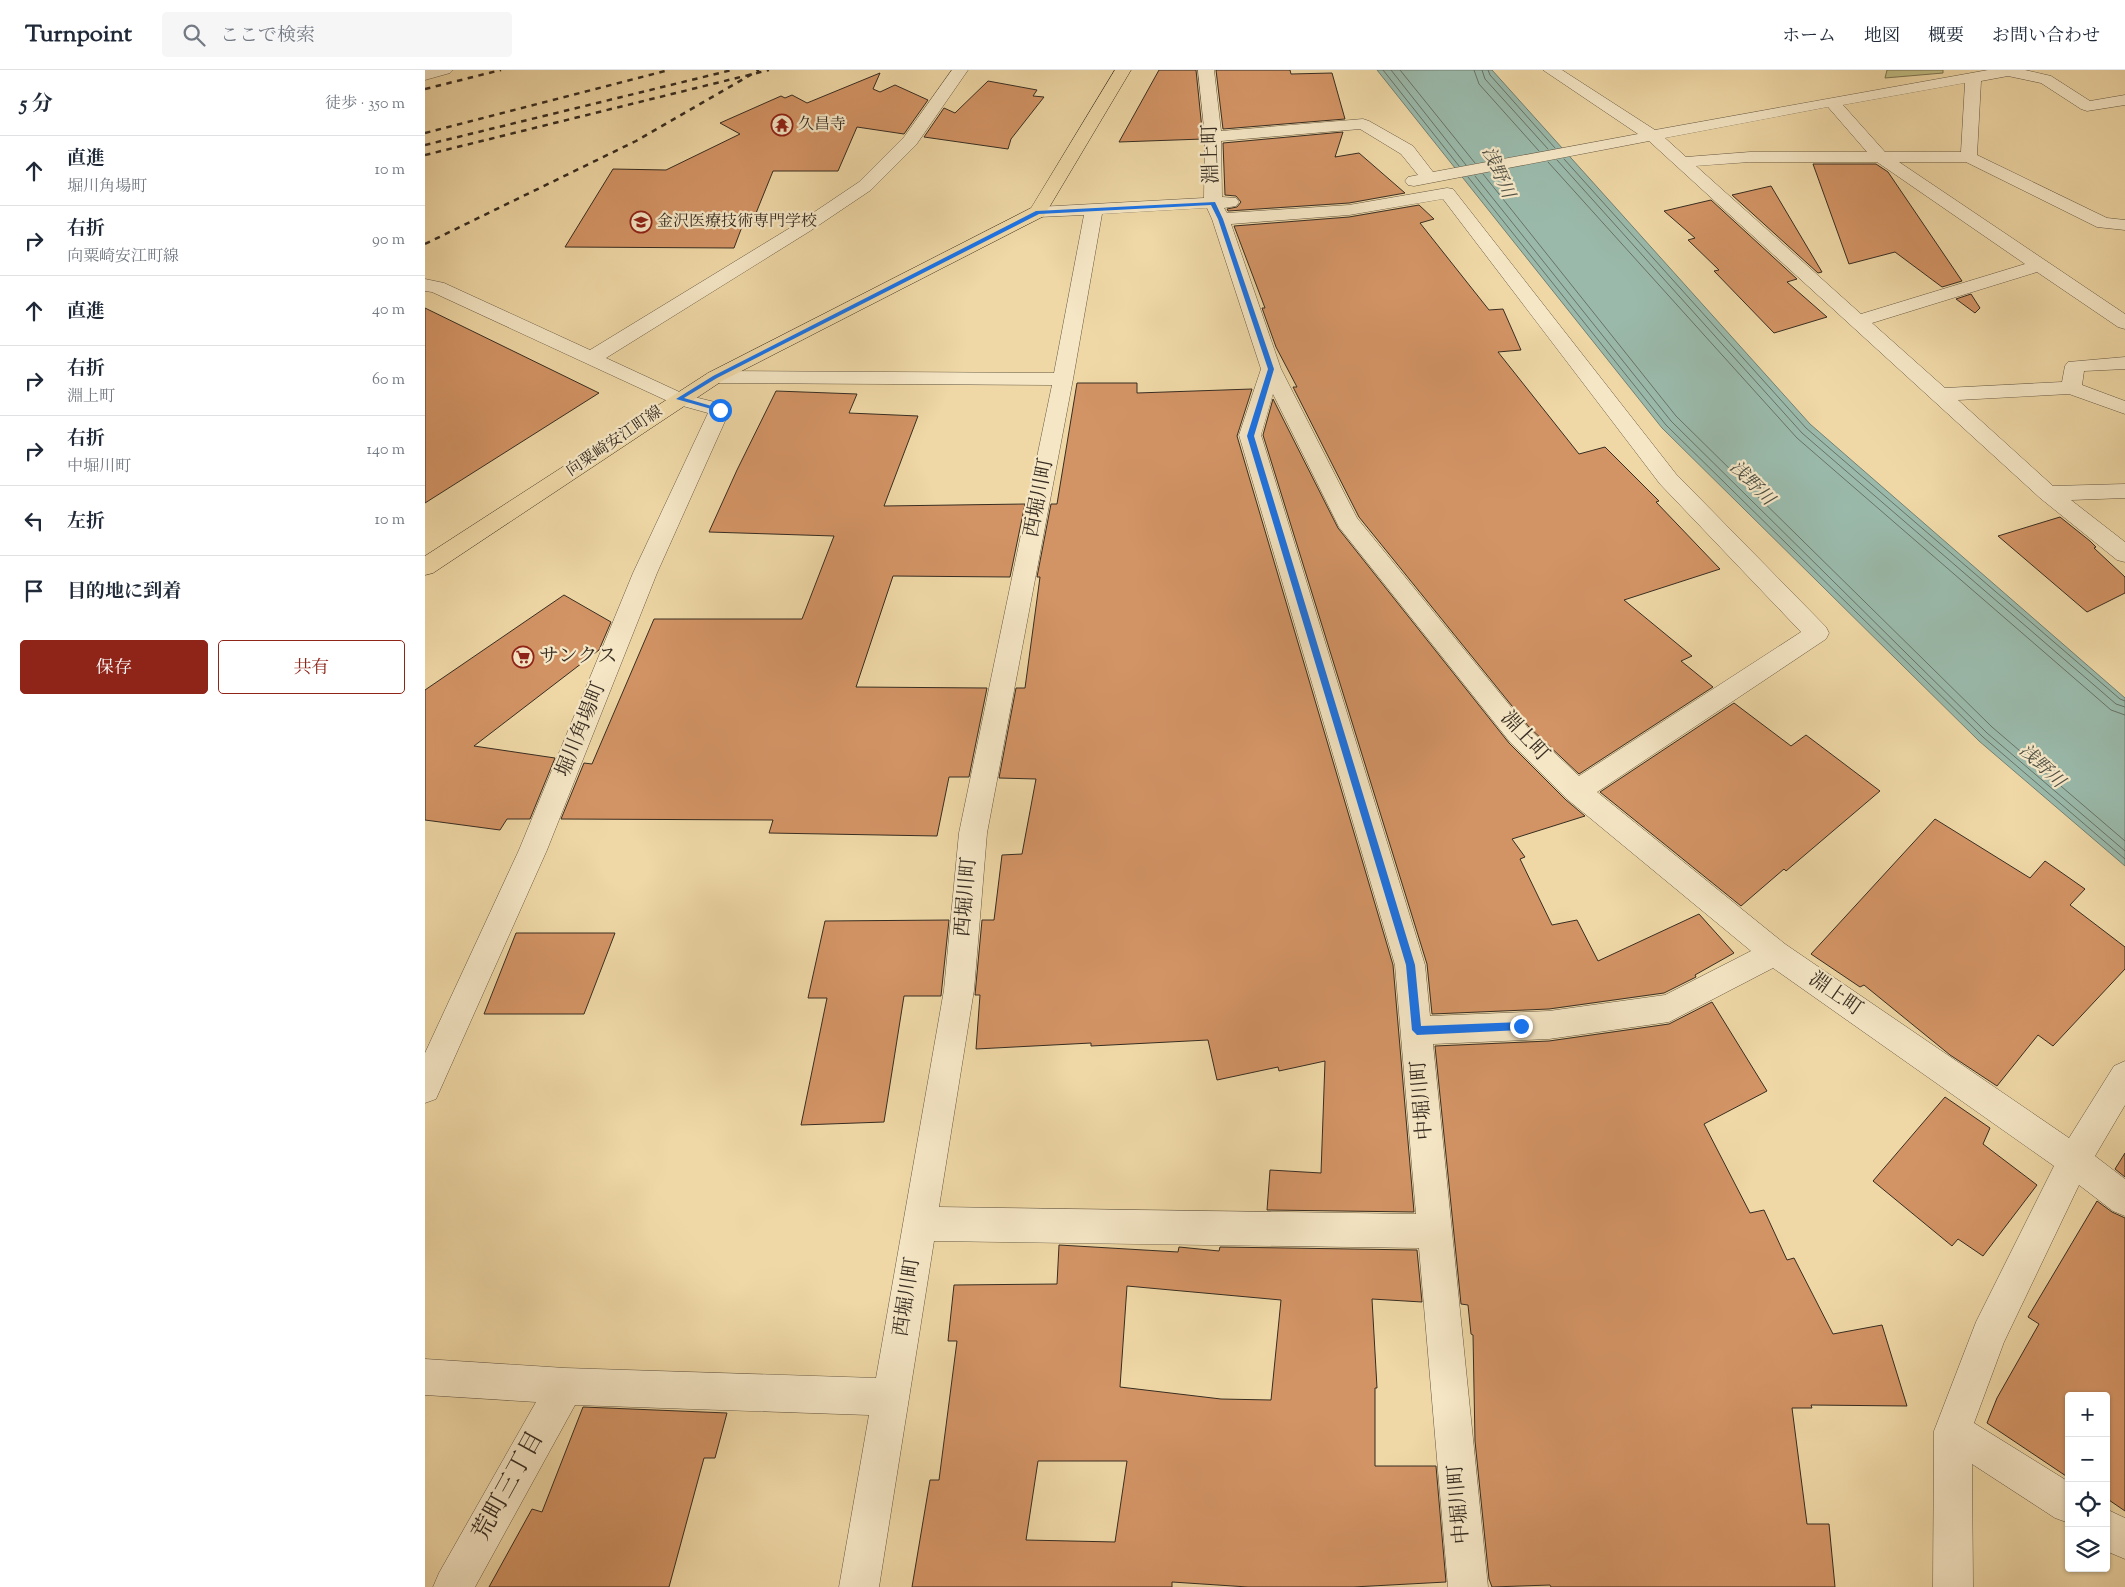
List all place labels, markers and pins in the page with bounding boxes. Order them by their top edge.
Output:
temple icon: 久昌寺 [770,113,794,137]
place label: 久昌寺 [798,114,846,137]
school or university icon: 金沢医療技術専門学校 [629,210,653,234]
place label: 金沢医療技術専門学校 [657,211,817,234]
place label: サンクス [539,643,617,672]
supermarket icon: サンクス [511,645,535,669]

